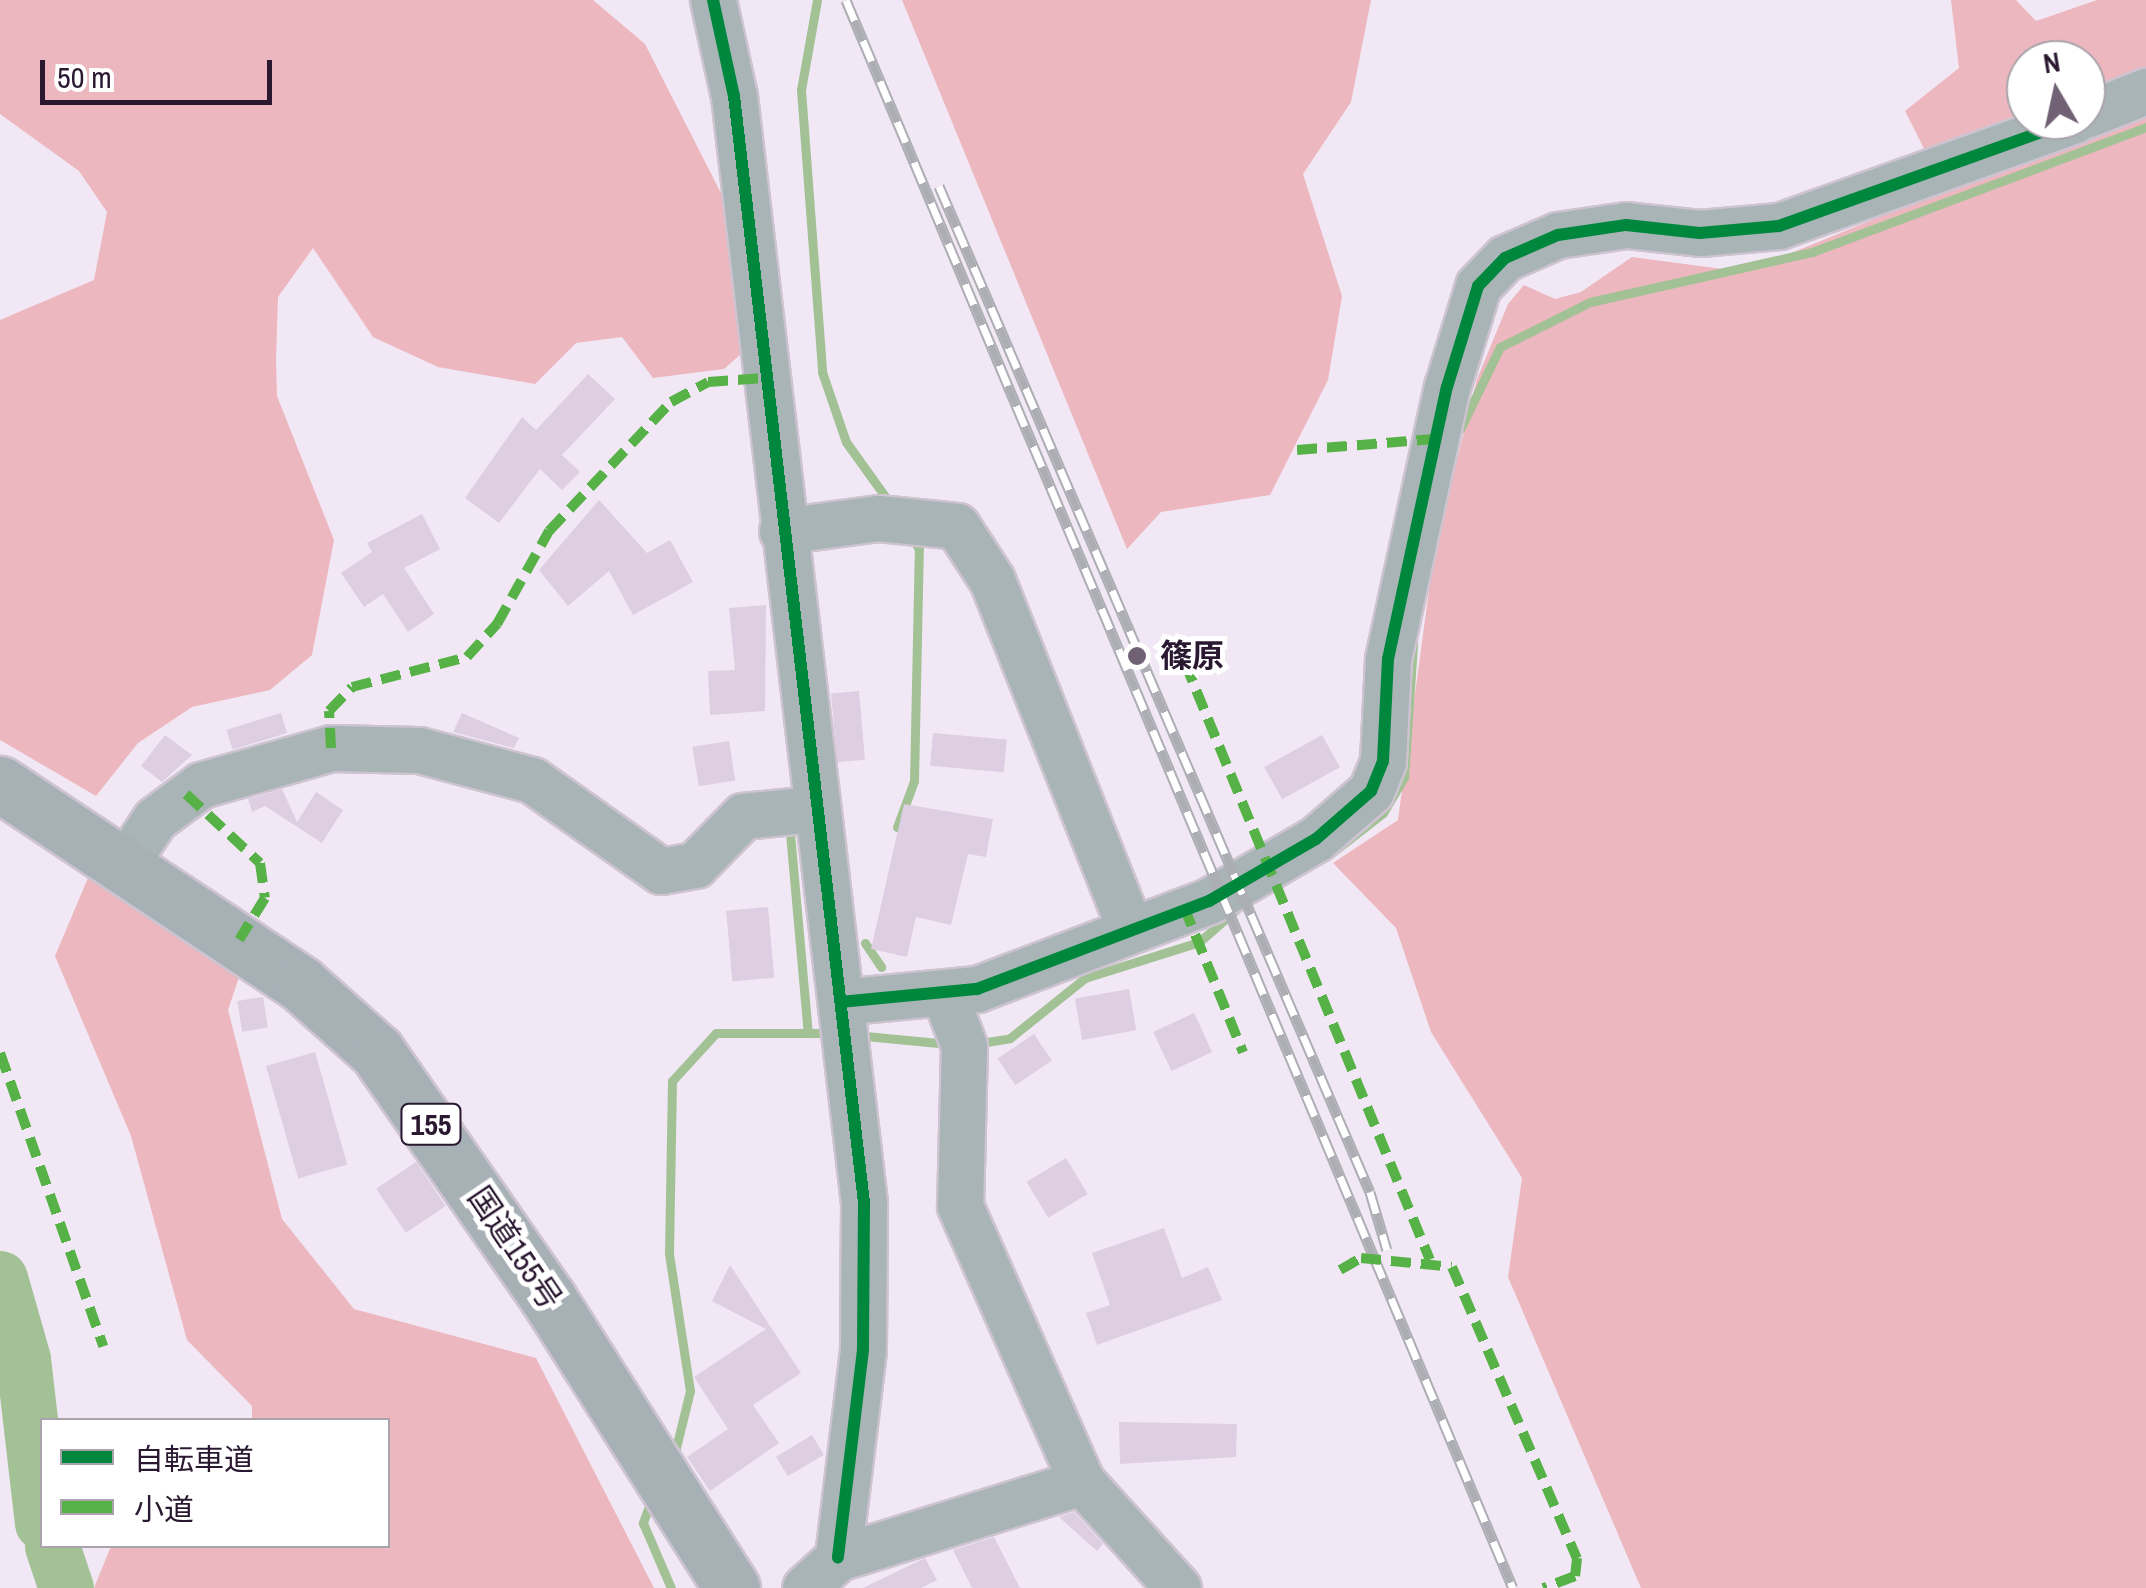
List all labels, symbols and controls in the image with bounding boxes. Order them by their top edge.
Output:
scale bar [45,40,278,102]
north arrow [2006,40,2106,140]
text: N [2040,42,2063,82]
text: 50 m [57,57,112,97]
place label: 篠原 [1160,637,1224,675]
marker: 篠原 [1124,643,1150,669]
road number: 155 [398,1099,464,1149]
street label: 国道155号 [460,1179,570,1317]
legend [40,1418,390,1548]
text: 自転車道 [134,1439,254,1479]
text: 小道 [134,1489,194,1529]

